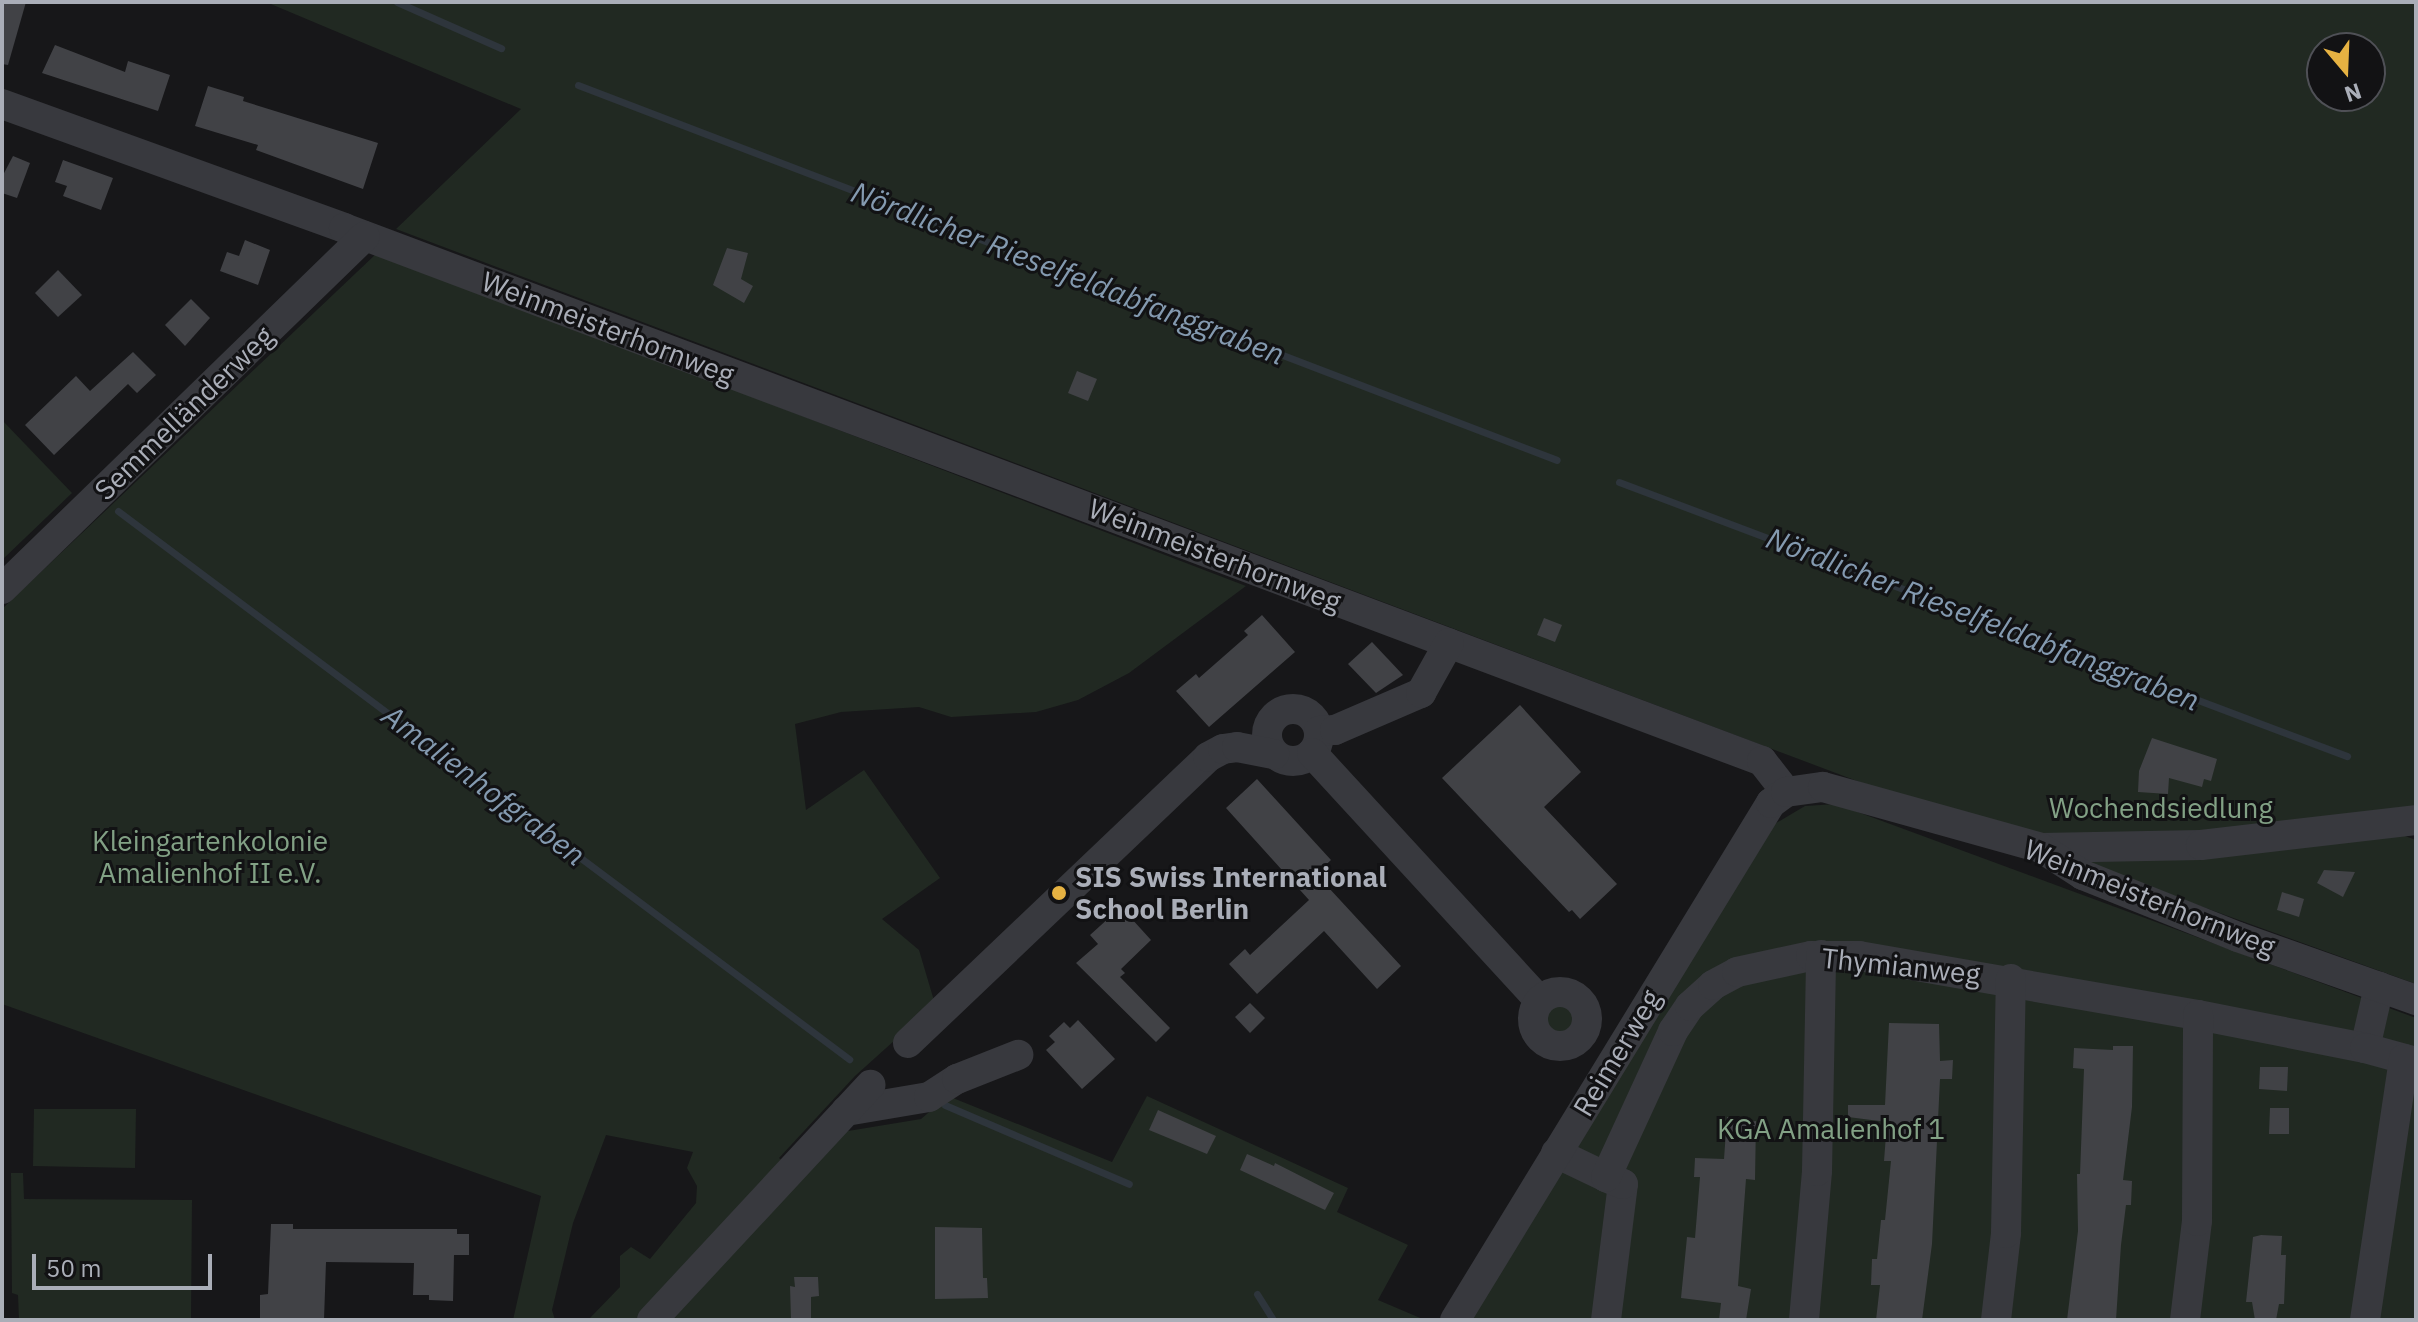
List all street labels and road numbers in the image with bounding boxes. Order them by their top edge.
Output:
street label: Weinmeisterhornweg [477,264,739,392]
street label: Semmelländerweg [88,319,280,507]
street label: Weinmeisterhornweg [1084,491,1346,619]
street label: Weinmeisterhornweg [2020,832,2280,964]
street label: Thymianweg [1820,941,1982,991]
street label: Reimerweg [1566,984,1668,1122]

